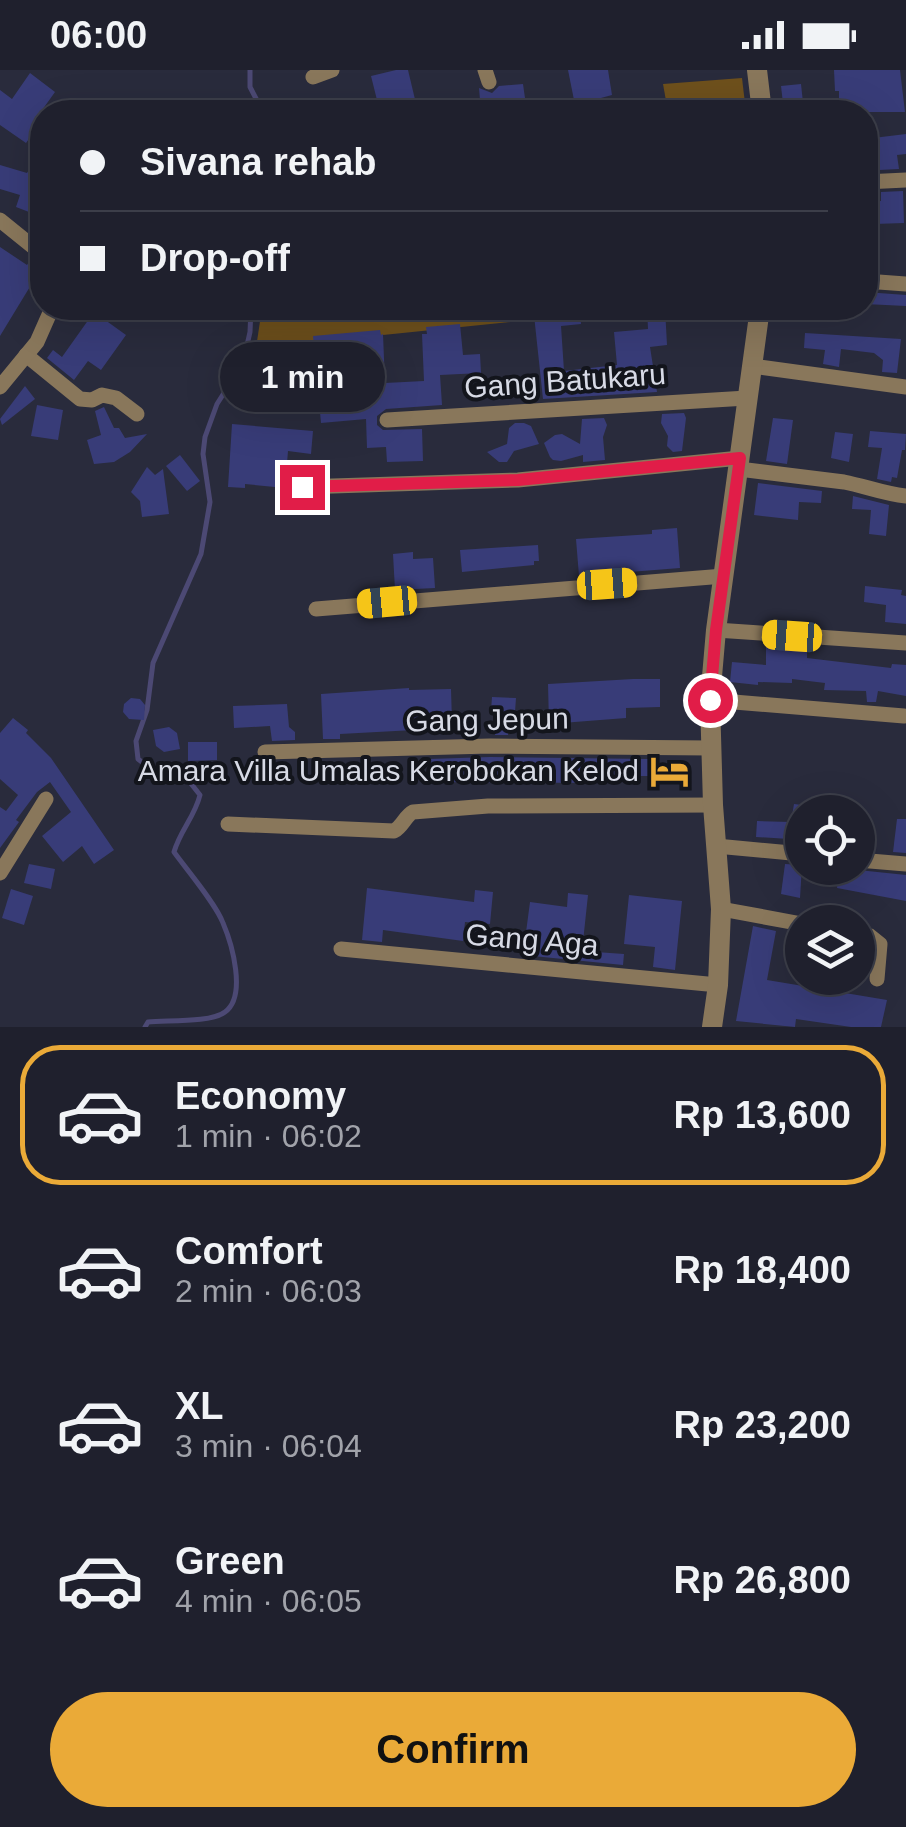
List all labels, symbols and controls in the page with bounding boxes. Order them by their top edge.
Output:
text: 06:00 [50,14,147,56]
text: Sivana rehab [140,141,377,183]
text: Drop-off [140,237,290,279]
callout: 1 min [220,342,384,412]
street label: Gang Batukaru [463,357,667,404]
text: 1 min [261,359,344,395]
route end [280,465,325,510]
car [576,567,638,601]
car [356,584,418,620]
car [761,619,823,653]
route start [688,678,733,723]
street label: Gang Jepun [405,702,569,737]
hotel icon: Amara Villa Umalas Kerobokan Kelod [648,750,690,792]
place label: Amara Villa Umalas Kerobokan Kelod [138,754,639,787]
map controls [785,795,875,995]
button: locate [785,795,875,885]
button: layers [785,905,875,995]
street label: Gang Aga [464,917,600,962]
icon: car [55,1070,145,1160]
text: Economy [175,1075,346,1117]
text: Rp 13,600 [674,1094,851,1136]
text: 1 min · 06:02 [175,1118,362,1154]
icon: car [55,1225,145,1315]
text: Comfort [175,1230,323,1272]
text: Rp 18,400 [674,1249,851,1291]
text: 2 min · 06:03 [175,1273,362,1309]
icon: car [55,1380,145,1470]
text: XL [175,1385,224,1427]
text: Rp 23,200 [674,1404,851,1446]
text: 3 min · 06:04 [175,1428,362,1464]
icon: car [55,1535,145,1625]
text: Green [175,1540,285,1582]
text: Rp 26,800 [674,1559,851,1601]
text: 4 min · 06:05 [175,1583,362,1619]
button: Confirm [50,1692,856,1807]

